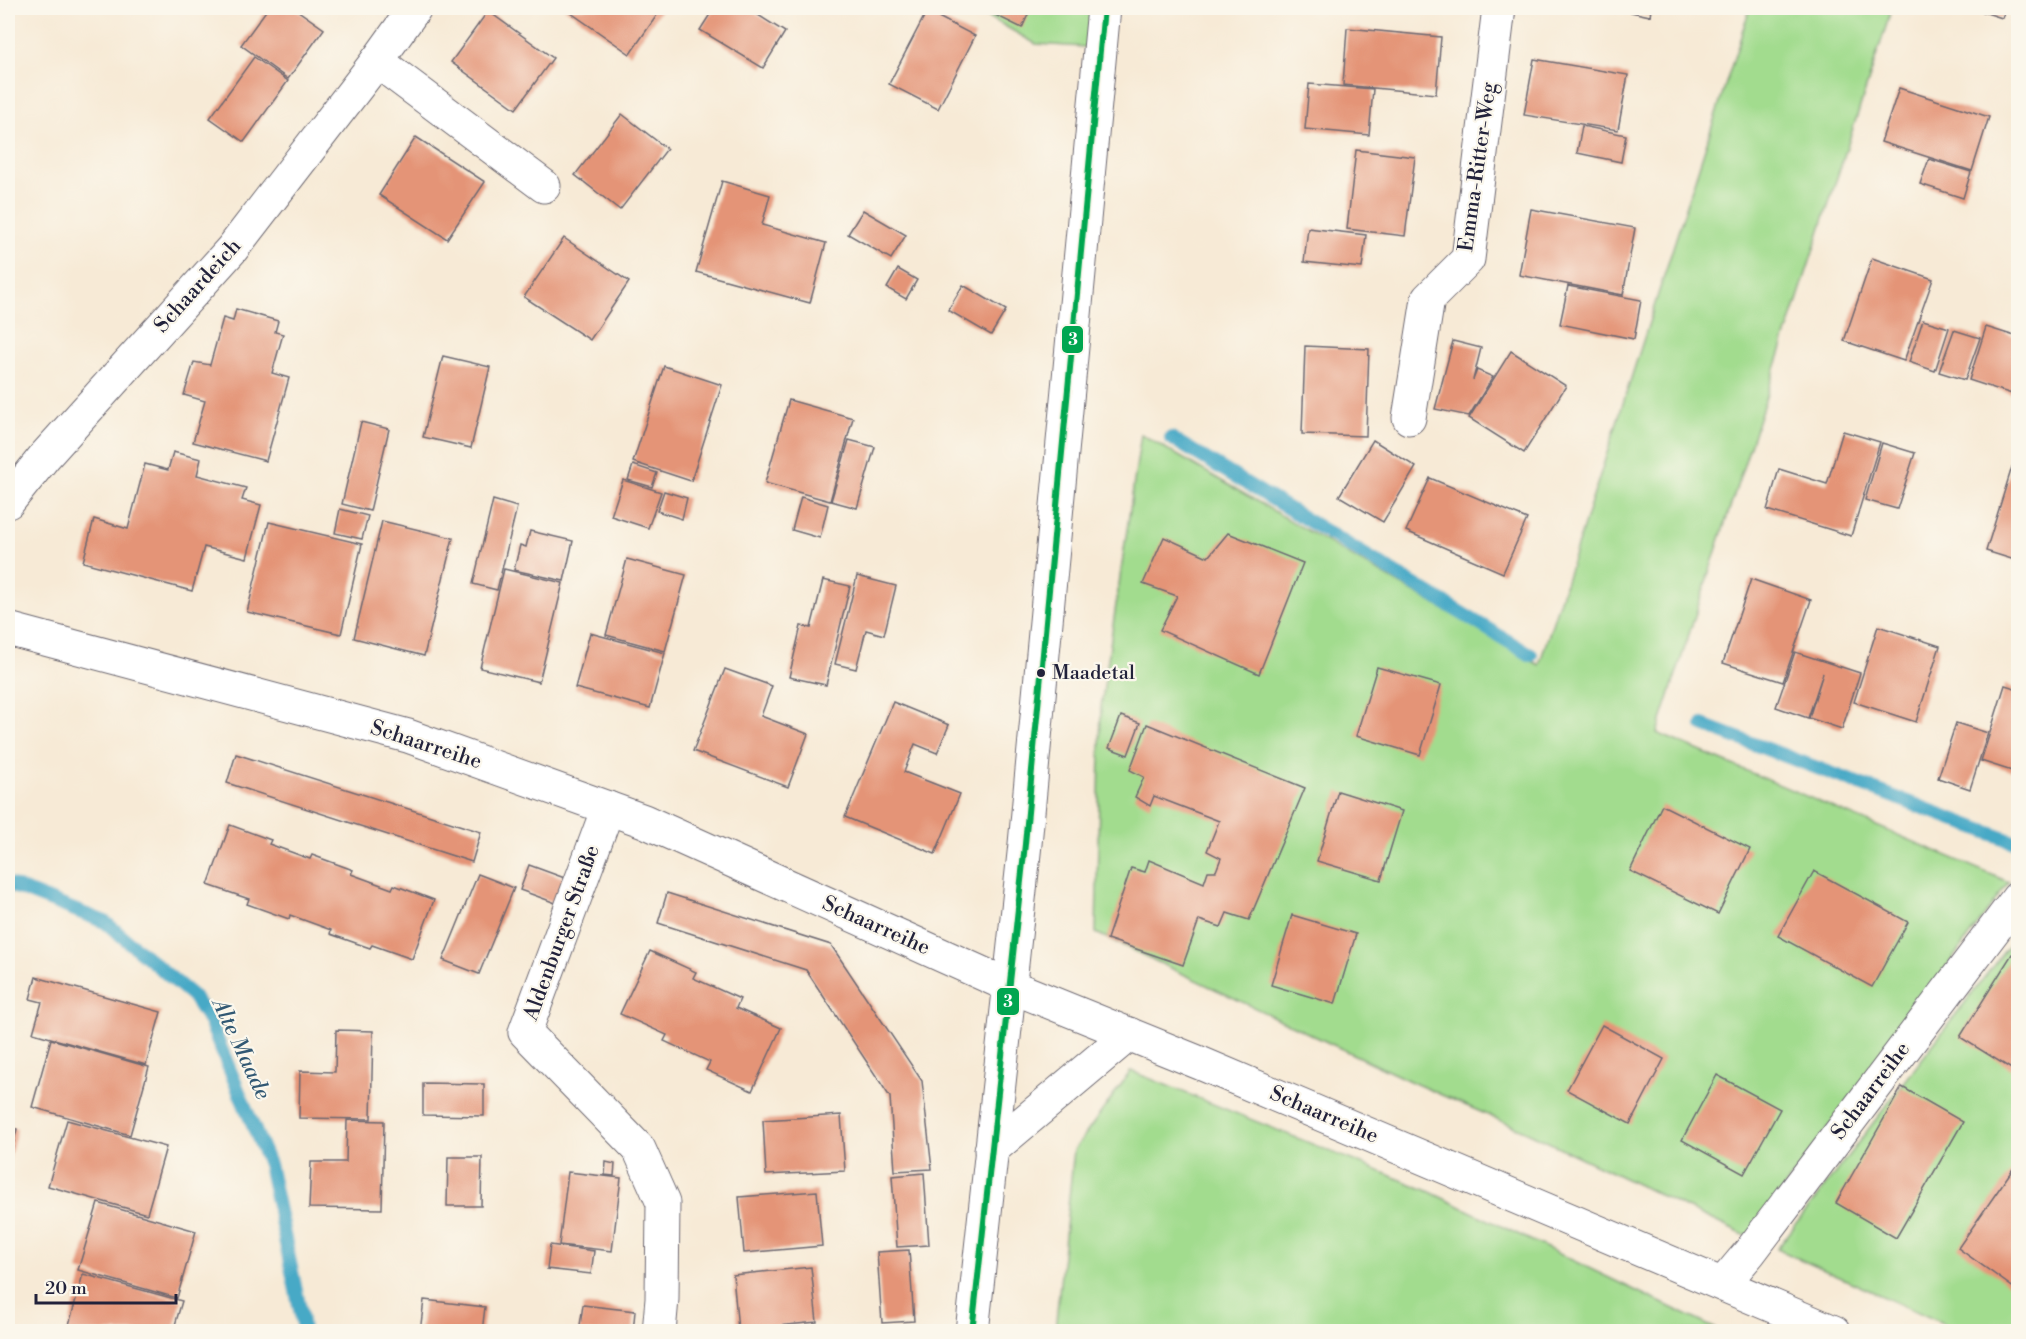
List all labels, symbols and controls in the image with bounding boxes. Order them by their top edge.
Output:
street label: Emma-Ritter-Weg [1453,80,1503,254]
street label: Schaardeich [149,233,247,338]
line badge: 3 [1061,325,1084,354]
text: 3 [1068,330,1078,350]
place label: Maadetal [1052,661,1135,686]
marker: Maadetal [1035,667,1047,679]
street label: Schaarreihe [367,715,485,775]
street label: Aldenburger Straße [518,842,606,1025]
street label: Schaarreihe [818,891,934,961]
line badge: 3 [996,987,1020,1016]
water label: Alte Maade [205,992,276,1104]
text: 3 [1003,992,1013,1012]
street label: Schaarreihe [1826,1037,1916,1145]
street label: Schaarreihe [1266,1081,1382,1149]
scale bar [36,1267,176,1305]
text: 20 m [45,1277,87,1300]

